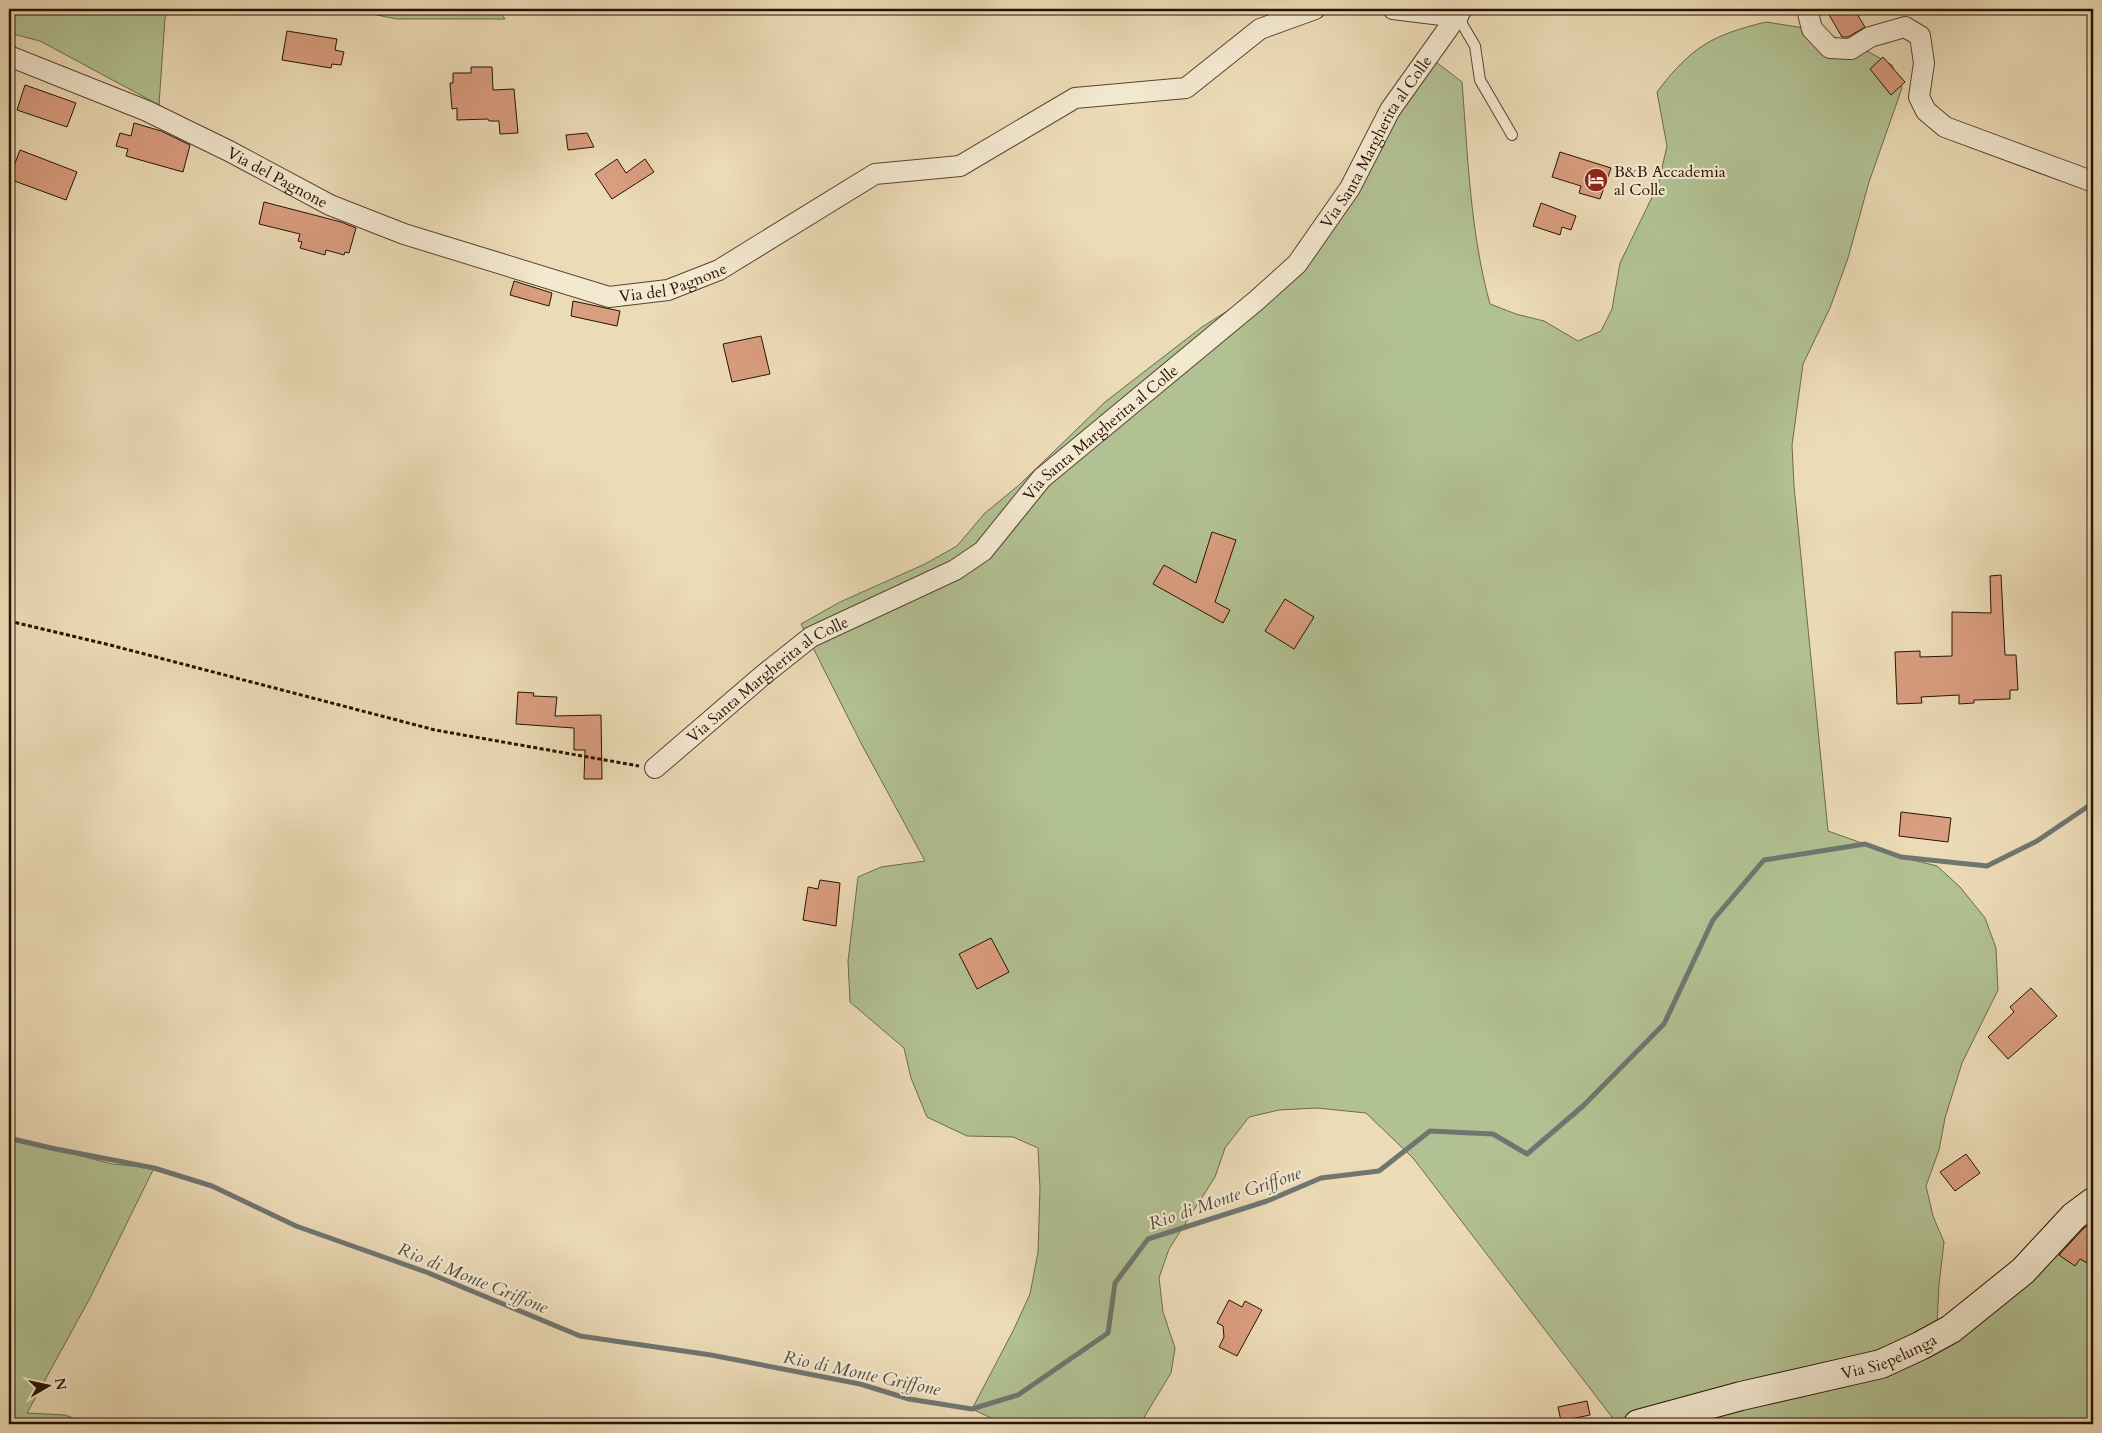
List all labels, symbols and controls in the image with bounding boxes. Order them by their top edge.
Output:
street label: Via Santa Margherita al Colle [1315,51,1437,233]
street label: Via del Pagnone [223,142,331,214]
place label: B&B Accademia al Colle [1614,161,1726,201]
hotel icon: B&B Accademia al Colle [1583,167,1609,193]
street label: Via del Pagnone [618,258,731,308]
street label: Via Santa Margherita al Colle [1018,360,1183,506]
street label: Via Santa Margherita al Colle [682,611,852,748]
water label: Rio di Monte Griffone [1145,1160,1306,1236]
water label: Rio di Monte Griffone [394,1237,553,1320]
street label: Via Siepelunga [1839,1329,1941,1385]
water label: Rio di Monte Griffone [781,1345,944,1403]
north arrow [22,1360,72,1410]
text: N [50,1377,71,1392]

